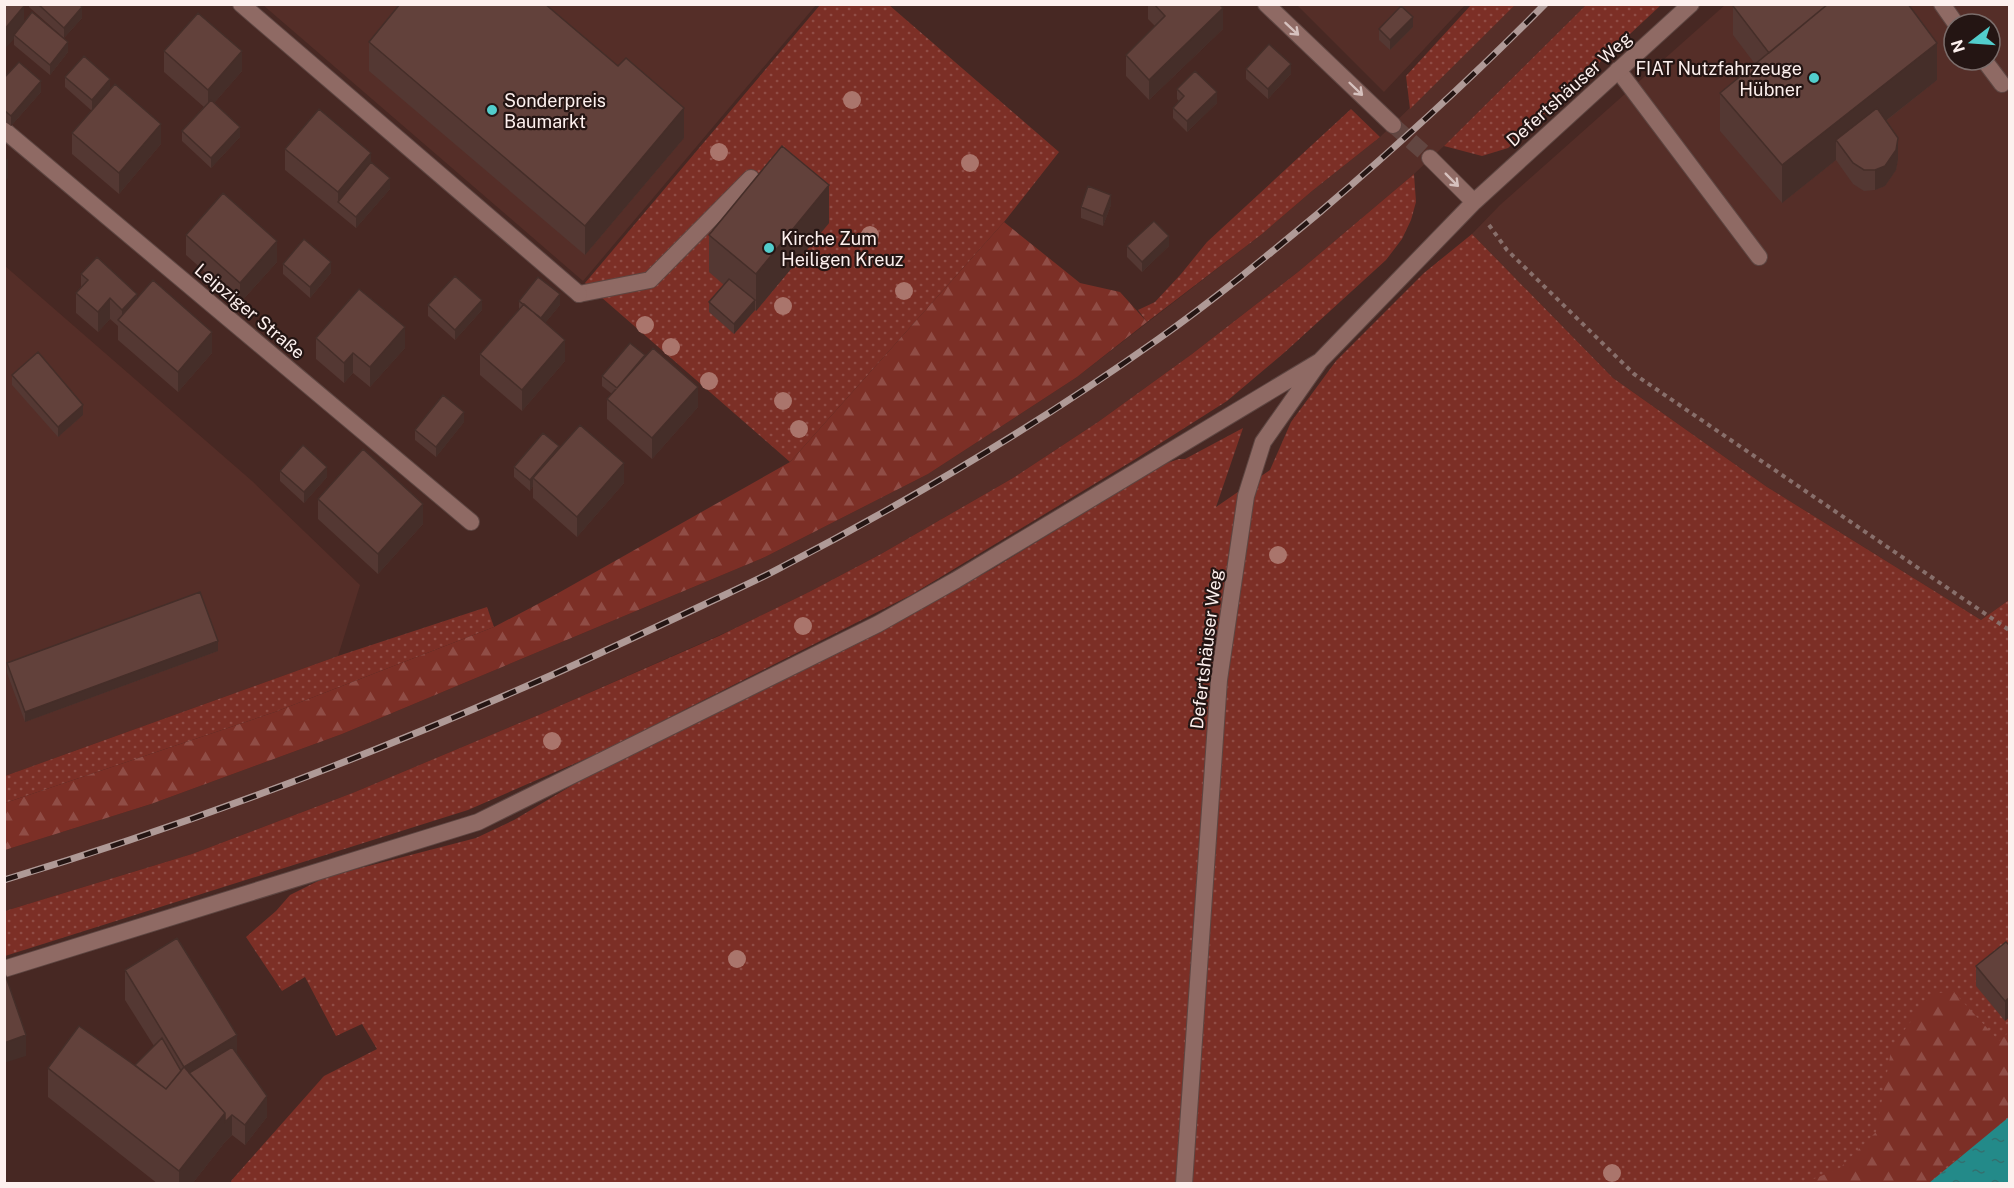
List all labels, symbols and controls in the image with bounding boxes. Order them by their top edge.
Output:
north arrow [1942,12,2002,72]
one-way arrow [1284,22,1299,36]
street label: Defertshäuser Weg [1502,27,1636,151]
text: N [1947,37,1969,55]
place label: FIAT Nutzfahrzeuge Hübner [1635,58,1802,100]
marker: FIAT Nutzfahrzeuge Hübner [1807,71,1821,85]
one-way arrow [1348,82,1363,97]
place label: Sonderpreis Baumarkt [504,90,606,132]
marker: Sonderpreis Baumarkt [485,103,499,117]
one-way arrow [1445,173,1460,188]
place label: Kirche Zum Heiligen Kreuz [781,228,904,270]
marker: Kirche Zum Heiligen Kreuz [762,241,776,255]
street label: Leipziger Straße [191,259,309,363]
street label: Defertshäuser Weg [1186,568,1226,730]

